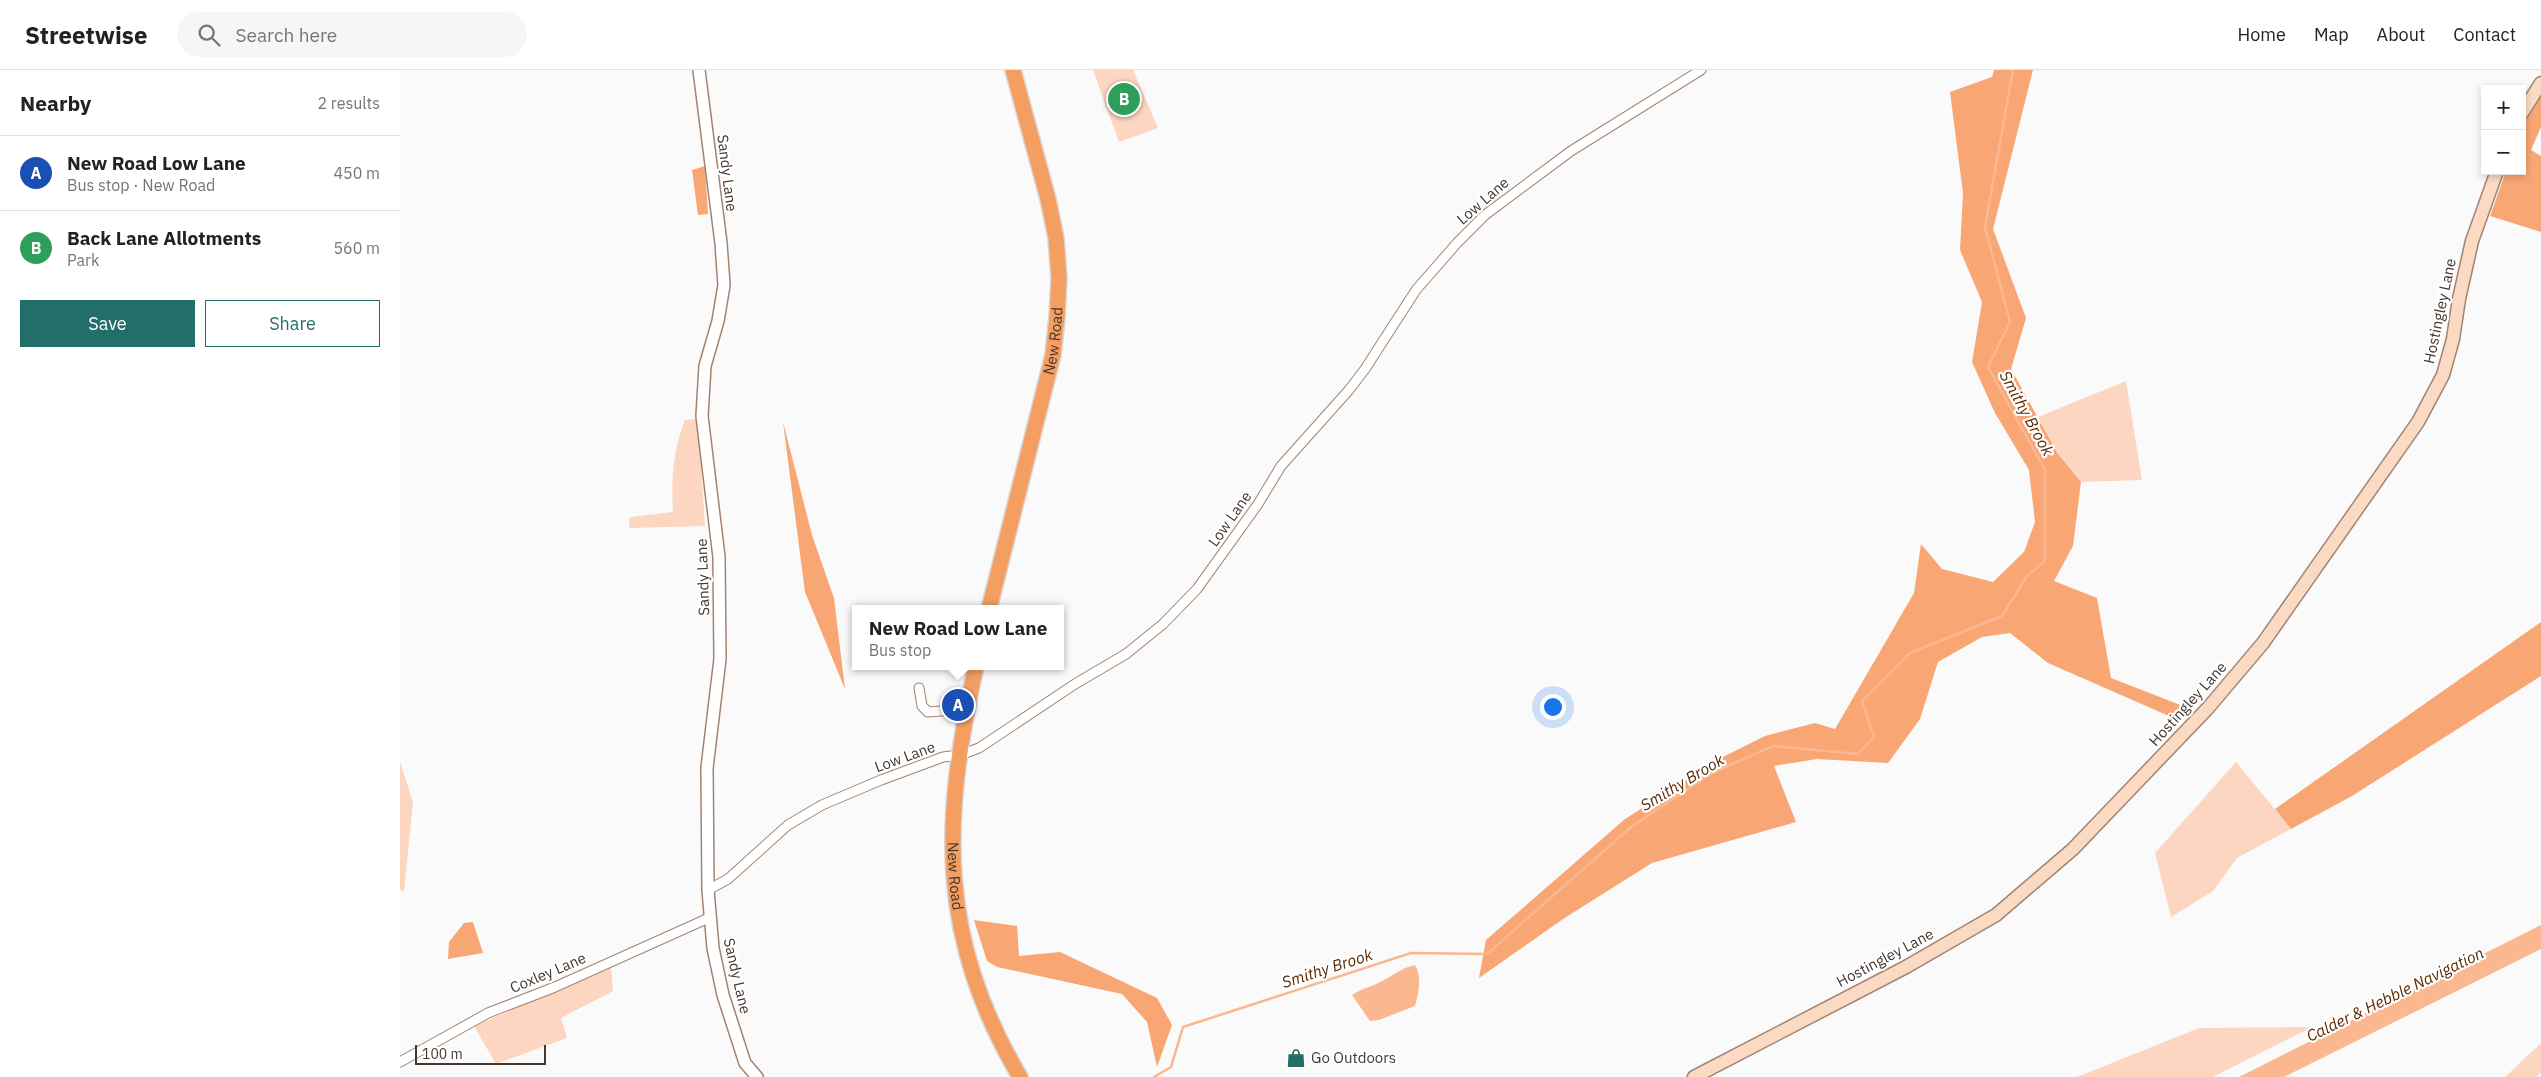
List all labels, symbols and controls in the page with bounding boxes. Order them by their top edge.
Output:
search box [177,12,527,57]
text: Streetwise [25,19,147,51]
icon: search [195,21,223,49]
text: Search here [235,23,337,47]
text: Home [2238,23,2286,46]
text: Map [2314,23,2349,46]
text: About [2377,23,2425,46]
text: Contact [2453,23,2516,46]
pin: B [1108,80,1140,118]
map controls [2481,85,2526,175]
button: + [2481,85,2526,130]
text: Nearby [20,89,91,117]
text: 2 results [317,93,380,113]
button: − [2481,130,2526,175]
street label: Sandy Lane [713,133,742,212]
text: New Road Low Lane [67,151,246,175]
text: A [31,163,41,183]
text: 450 m [333,163,380,183]
street label: Low Lane [1453,173,1513,228]
text: Bus stop · New Road [67,175,215,195]
text: Back Lane Allotments [67,226,261,250]
text: B [31,238,41,258]
text: 560 m [333,238,380,258]
text: Park [67,250,99,270]
street label: Hostingley Lane [2419,256,2460,365]
button: Save [20,300,195,347]
button: Share [205,300,380,347]
street label: New Road [1038,306,1067,377]
water label: Smithy Brook [1995,367,2059,460]
street label: Low Lane [1204,487,1255,550]
street label: Sandy Lane [692,538,713,616]
popup [852,605,1064,670]
text: New Road Low Lane [869,616,1047,640]
text: Bus stop [869,640,931,660]
street label: Hostingley Lane [2145,657,2231,750]
pin: A [942,686,974,724]
your location [1540,694,1566,720]
street label: Low Lane [872,737,938,776]
water label: Smithy Brook [1636,749,1728,815]
street label: New Road [944,842,968,911]
street label: Hostingley Lane [1833,924,1937,991]
street label: Sandy Lane [720,936,755,1016]
water label: Calder & Hebble Navigation [2303,942,2487,1046]
water label: Smithy Brook [1279,944,1376,992]
street label: Coxley Lane [507,948,589,997]
scale bar [415,1042,546,1065]
text: 100 m [422,1045,463,1063]
shop icon: Go Outdoors [1285,1047,1307,1069]
place label: Go Outdoors [1311,1048,1396,1067]

